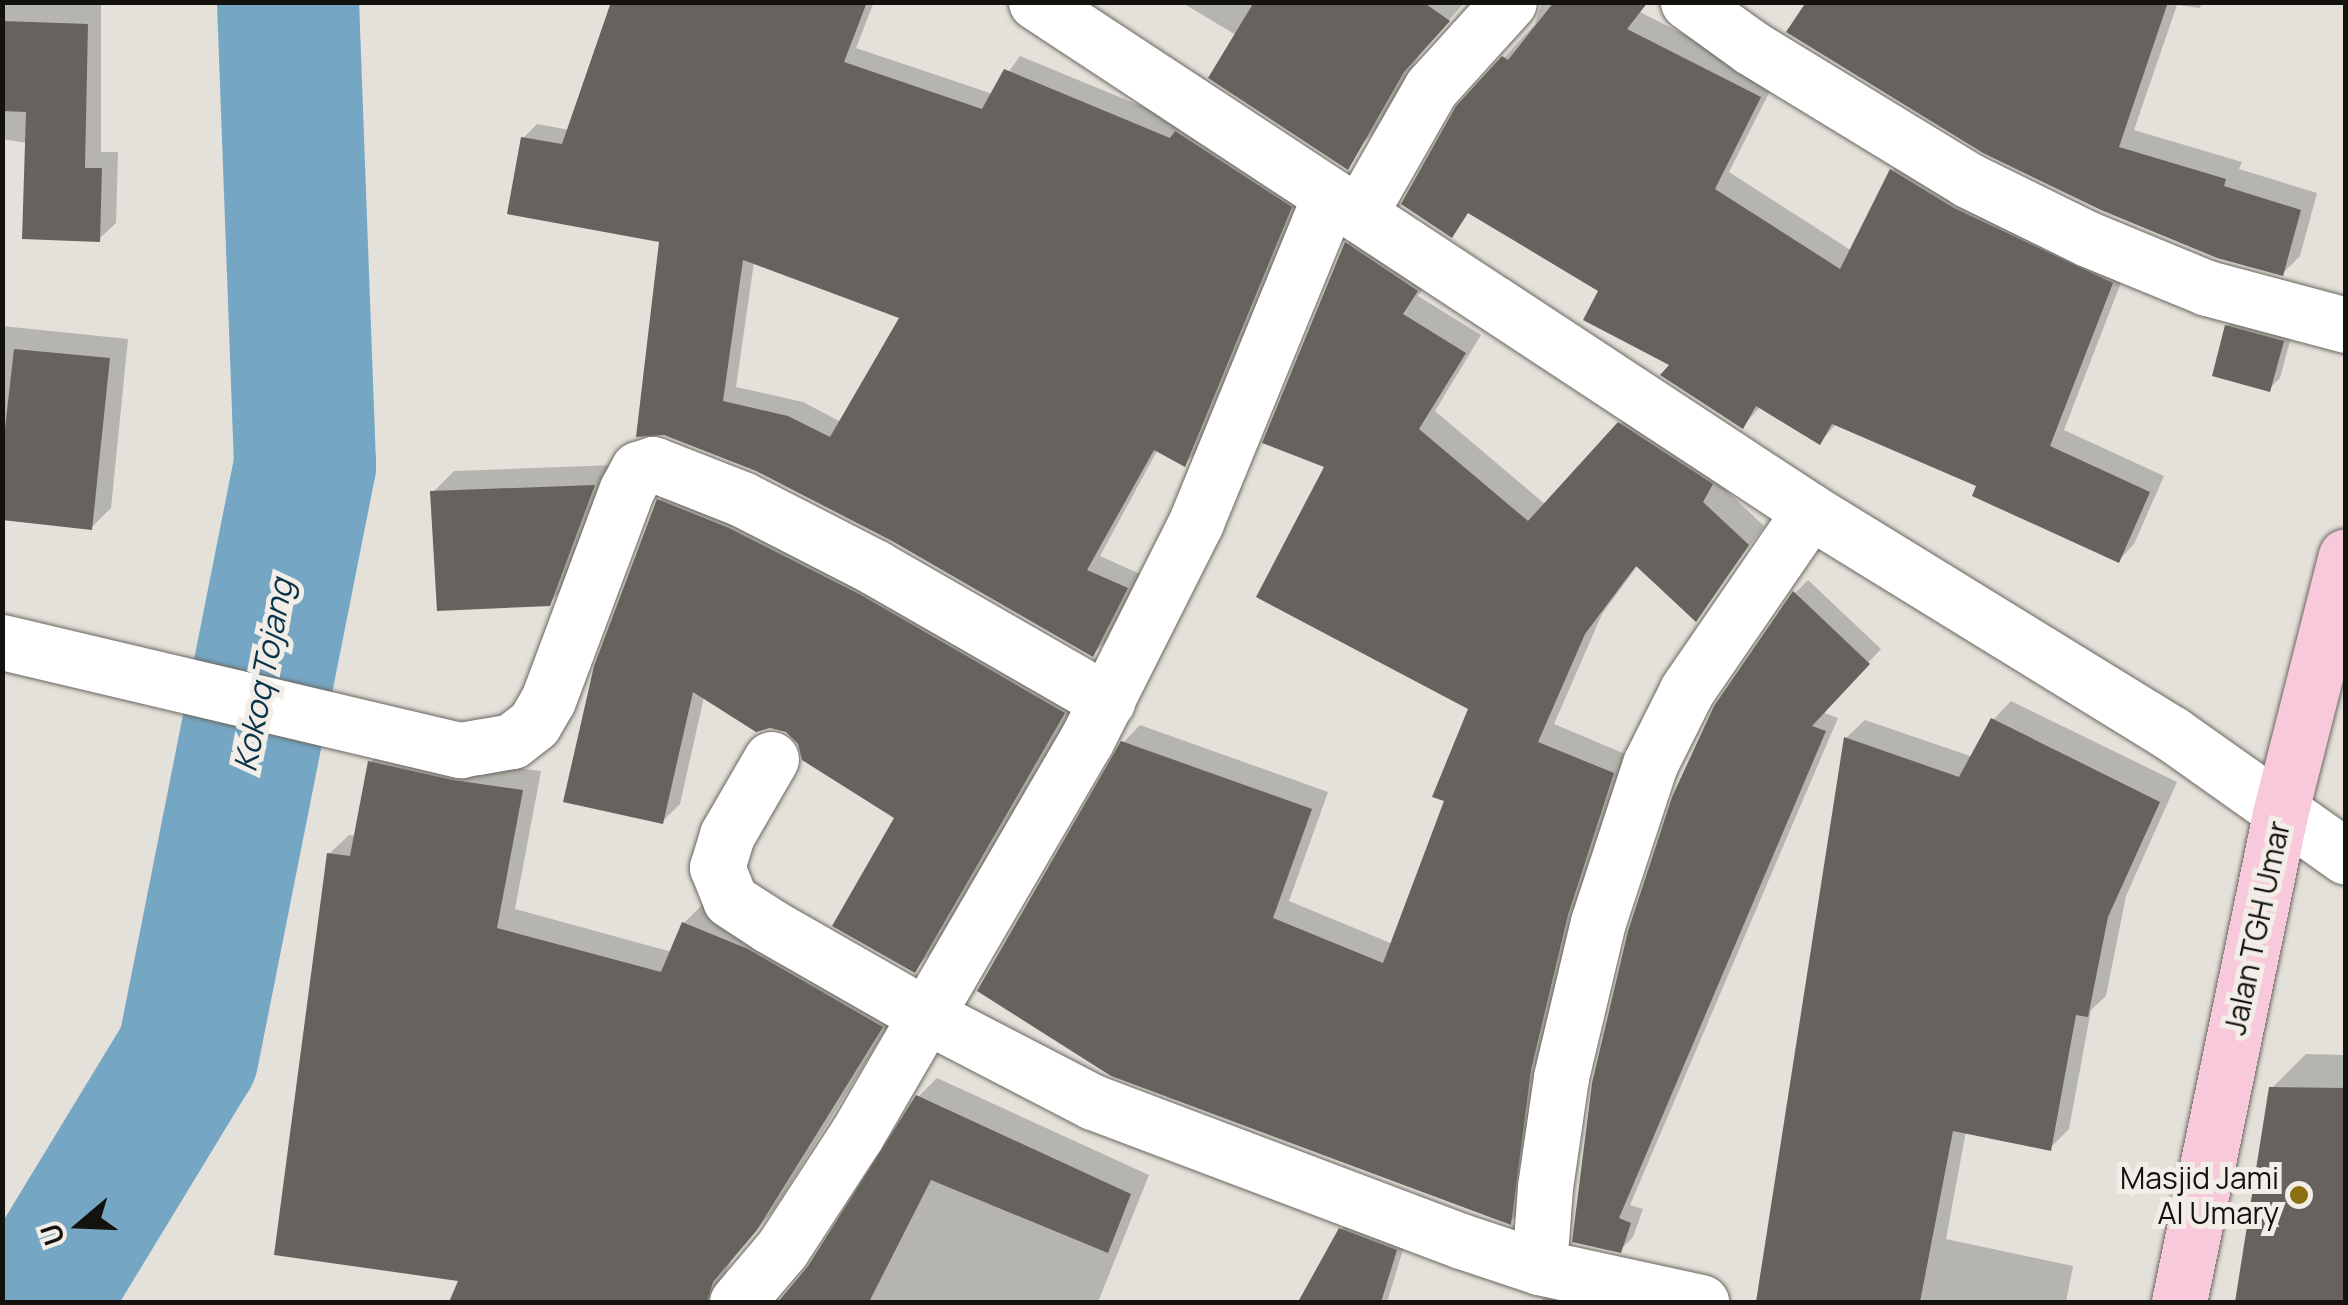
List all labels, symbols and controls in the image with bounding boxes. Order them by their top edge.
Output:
water label: Kokoq Tojang [225,575,301,775]
street label: Jalan TGH Umar [2217,818,2297,1038]
place label: Masjid Jami Al Umary [2120,1160,2279,1230]
north arrow [30,1175,130,1275]
marker: Masjid Jami Al Umary [2288,1184,2310,1206]
text: U [30,1219,73,1250]

